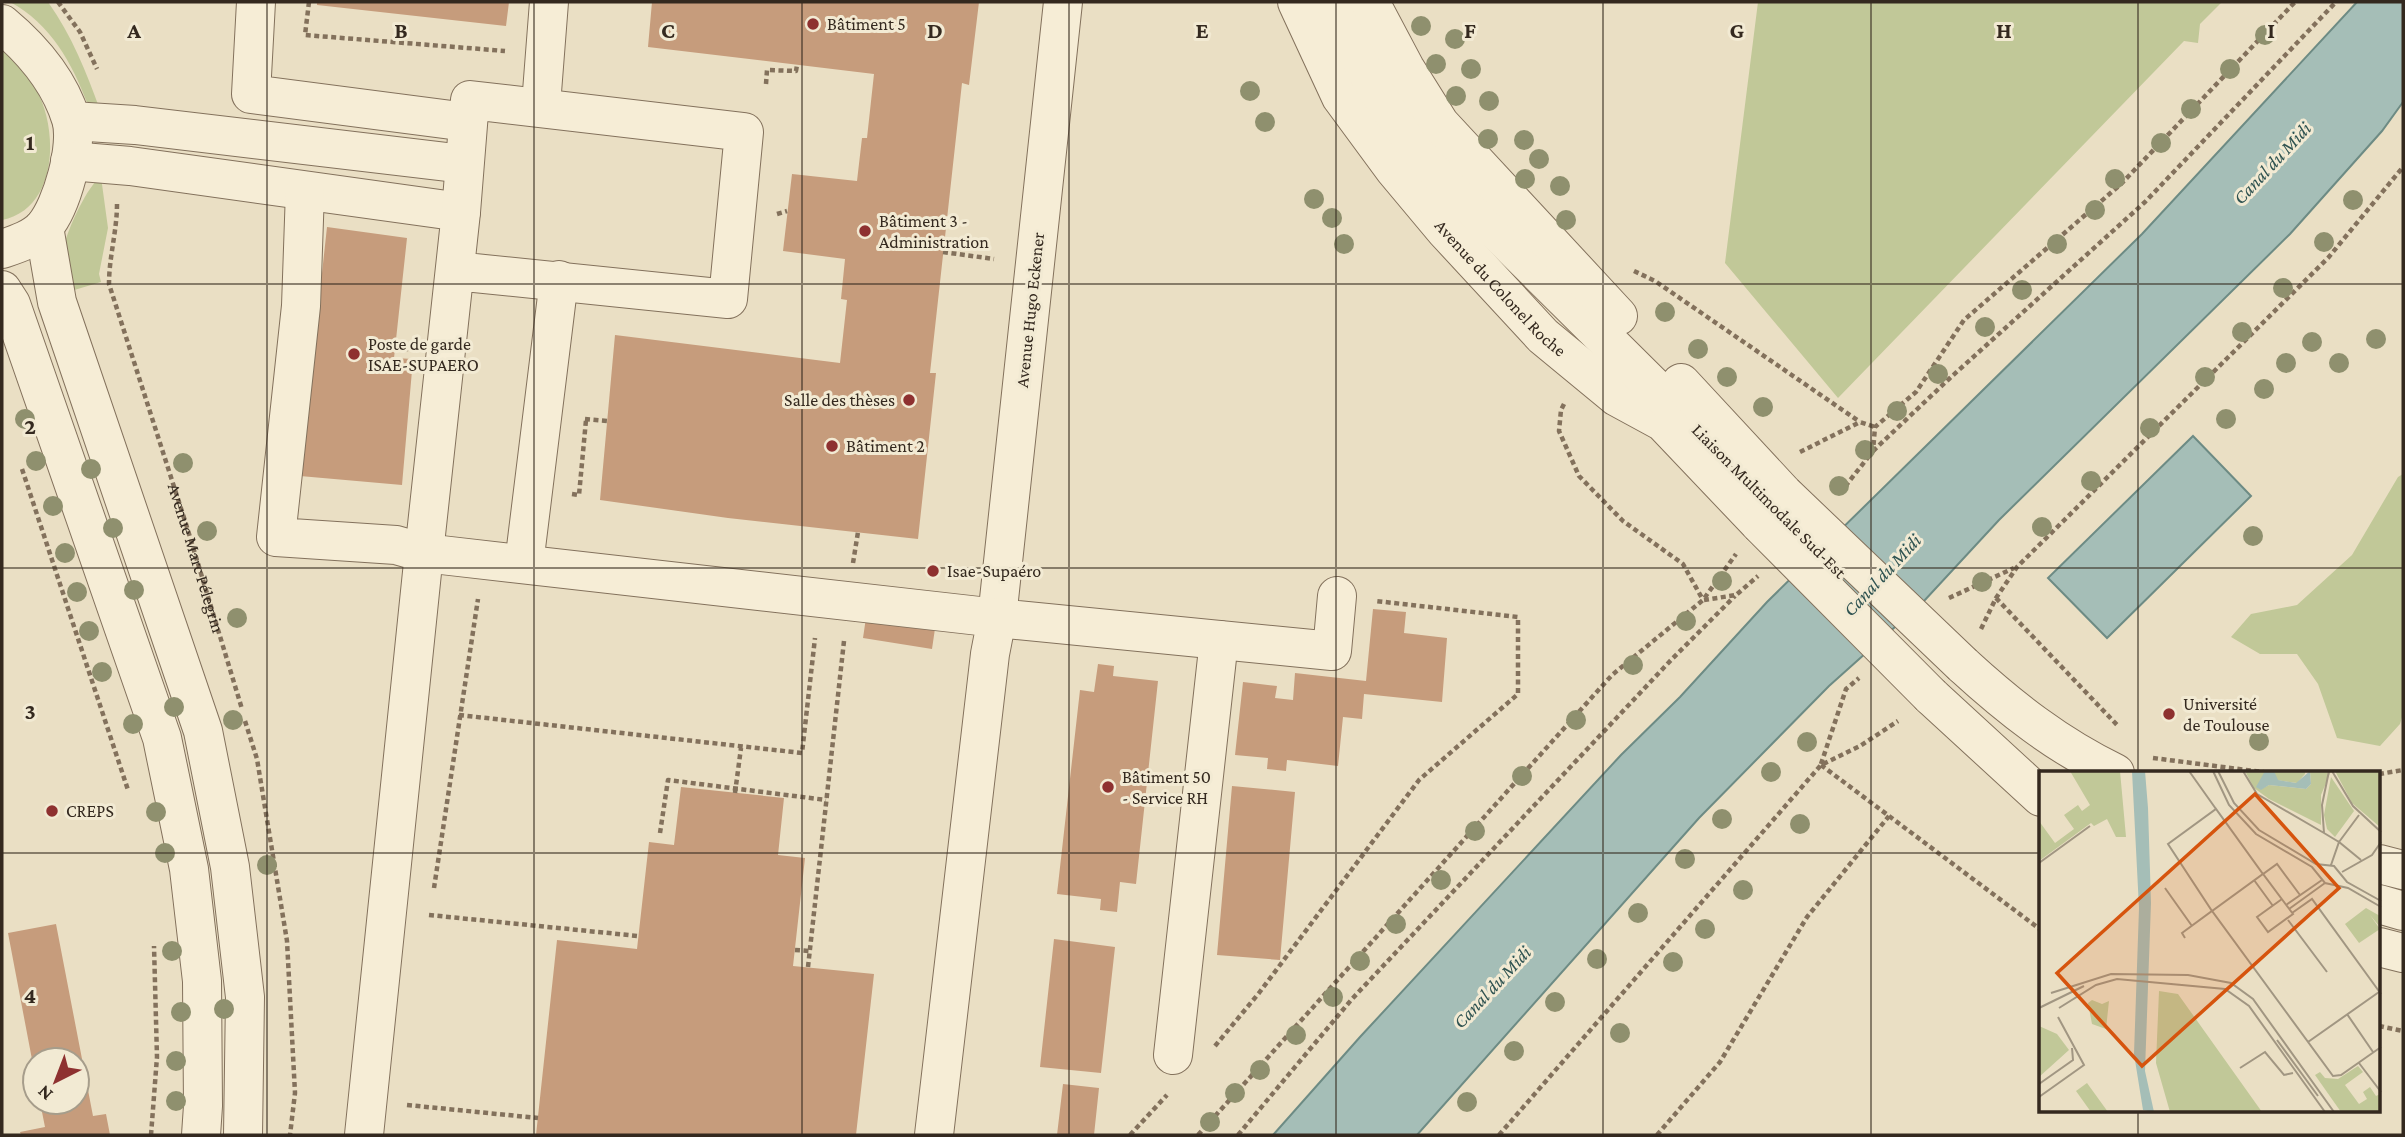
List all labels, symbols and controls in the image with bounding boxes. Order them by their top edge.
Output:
place label: Bâtiment 5 [827,14,906,34]
marker: Bâtiment 5 [805,16,821,32]
text: A [126,17,141,43]
text: B [394,17,408,43]
text: C [661,17,675,43]
text: D [927,17,943,43]
text: E [1195,17,1209,43]
text: F [1464,17,1476,43]
text: G [1730,17,1745,43]
text: H [1996,17,2012,43]
text: I [2267,17,2275,43]
water label: Canal du Midi [2229,117,2316,208]
text: 1 [26,129,35,155]
place label: Bâtiment 3 - Administration [879,211,989,252]
street label: Avenue du Colonel Roche [1431,216,1570,361]
marker: Bâtiment 3 - Administration [857,223,873,239]
street label: Avenue Hugo Eckener [1012,231,1048,389]
place label: Poste de garde ISAE-SUPAERO [368,334,479,375]
marker: Poste de garde ISAE-SUPAERO [346,346,362,362]
place label: Salle des thèses [784,390,895,410]
marker: Salle des thèses [901,392,917,408]
text: 2 [24,413,36,439]
street label: Liaison Multimodale Sud-Est [1688,420,1851,583]
place label: Bâtiment 2 [846,436,925,456]
marker: Bâtiment 2 [824,438,840,454]
street label: Avenue Marc Pélegrin [164,481,228,636]
water label: Canal du Midi [1839,529,1926,620]
place label: Isae-Supaéro [947,561,1041,581]
marker: Isae-Supaéro [925,563,941,579]
place label: Université de Toulouse [2183,694,2270,735]
text: 3 [24,698,36,724]
marker: Université de Toulouse [2161,706,2177,722]
place label: Bâtiment 50 - Service RH [1122,767,1211,808]
inset map [2039,771,2380,1112]
marker: Bâtiment 50 - Service RH [1100,779,1116,795]
place label: CREPS [66,801,114,821]
marker: CREPS [44,803,60,819]
water label: Canal du Midi [1449,941,1536,1032]
text: 4 [24,982,36,1008]
north arrow [21,1046,91,1116]
text: N [33,1081,57,1105]

